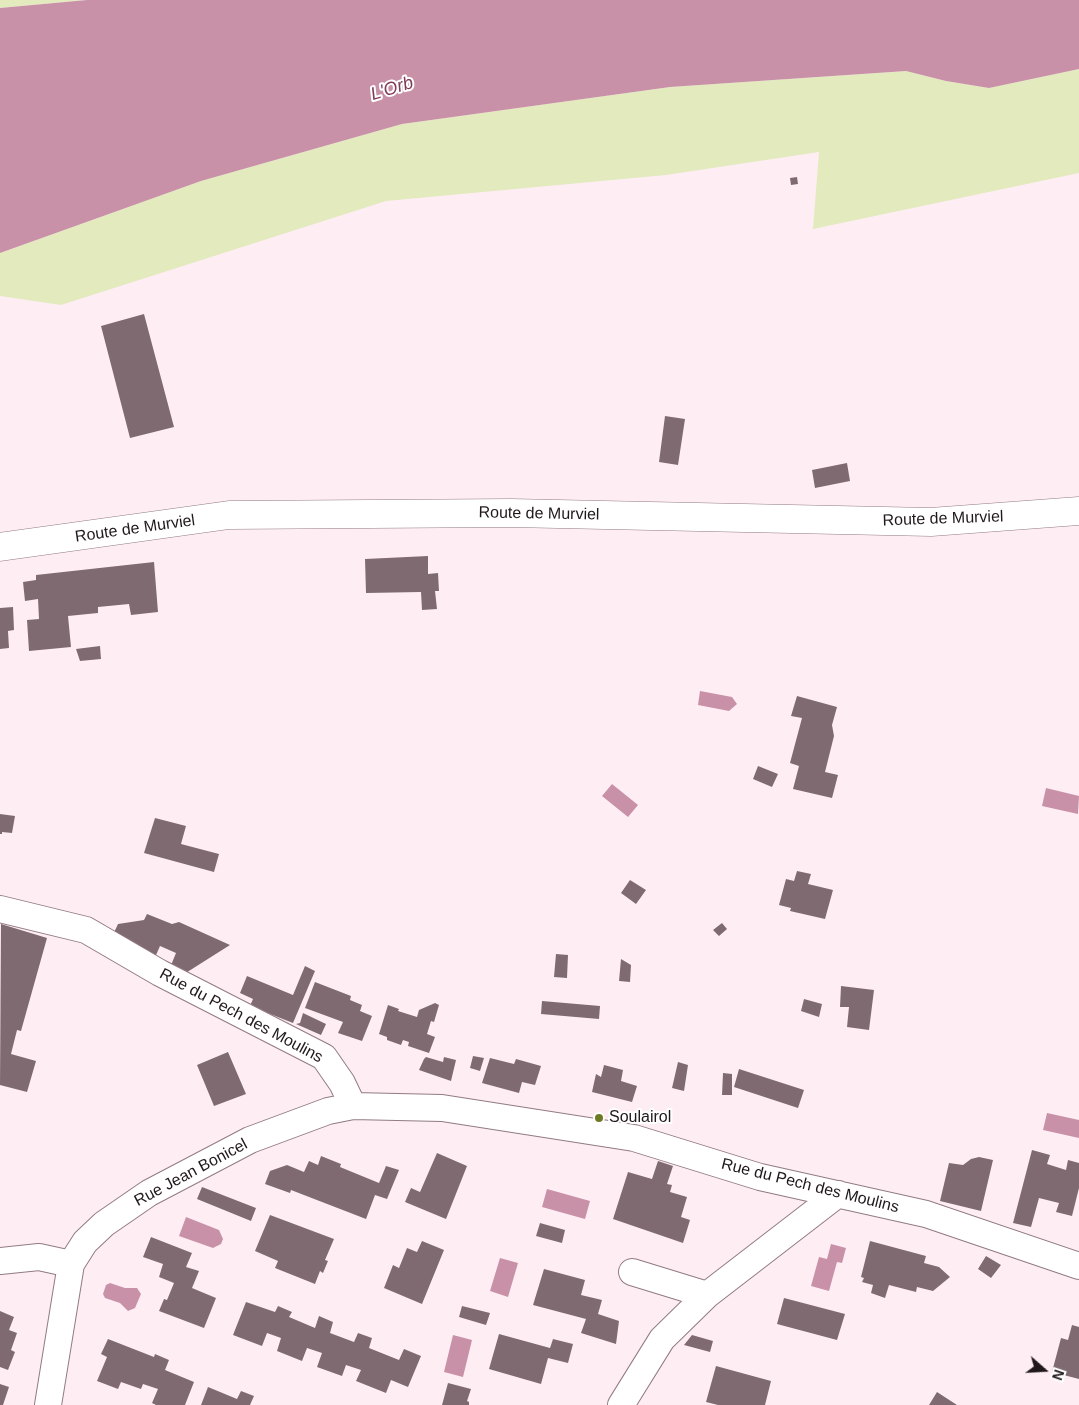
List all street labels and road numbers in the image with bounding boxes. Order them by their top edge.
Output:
street label: Route de Murviel [478,503,600,525]
street label: Route de Murviel [882,507,1004,531]
street label: Route de Murviel [74,511,196,547]
street label: Rue du Pech des Moulins [156,965,326,1067]
street label: Rue Jean Bonicel [131,1135,251,1211]
street label: Rue du Pech des Moulins [719,1155,901,1217]

